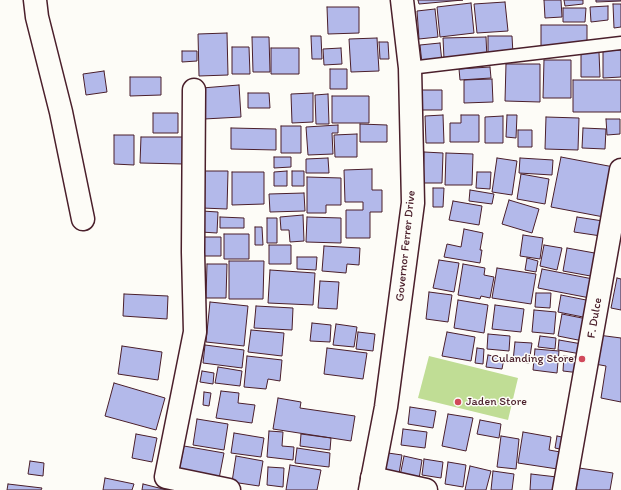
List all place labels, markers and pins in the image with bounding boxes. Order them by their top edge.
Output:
place label: Culanding Store [491,352,574,366]
marker: Culanding Store [577,354,587,364]
place label: Jaden Store [466,395,527,409]
marker: Jaden Store [453,397,463,407]

